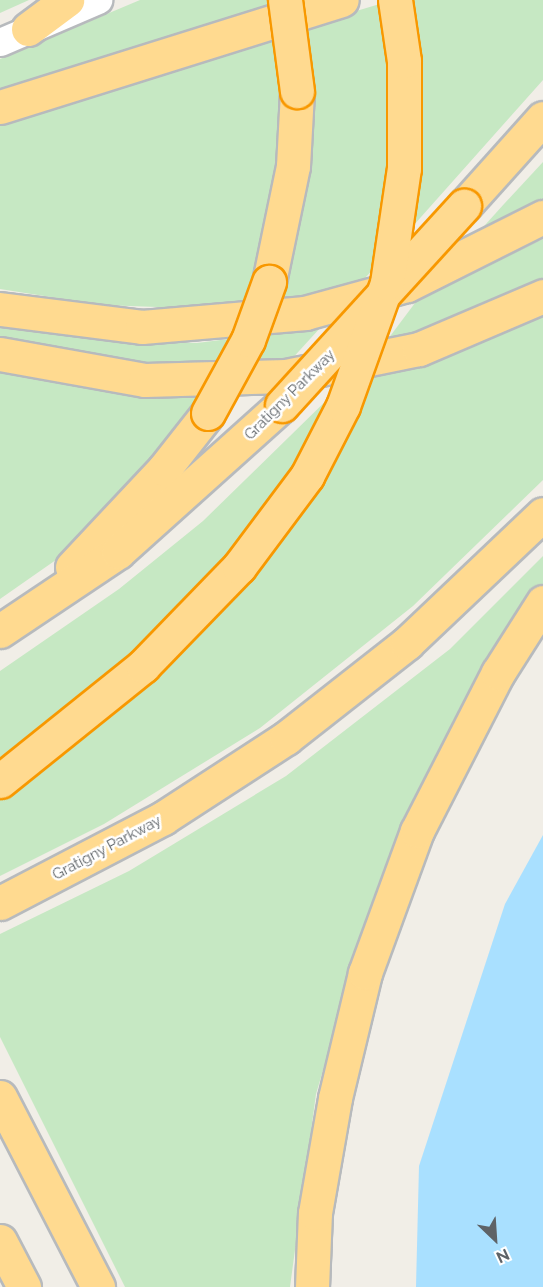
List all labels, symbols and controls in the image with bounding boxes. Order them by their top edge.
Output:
street label: Gratigny Parkway [241,346,339,444]
street label: Gratigny Parkway [49,812,165,884]
north arrow [465,1209,525,1269]
text: N [493,1245,512,1267]

